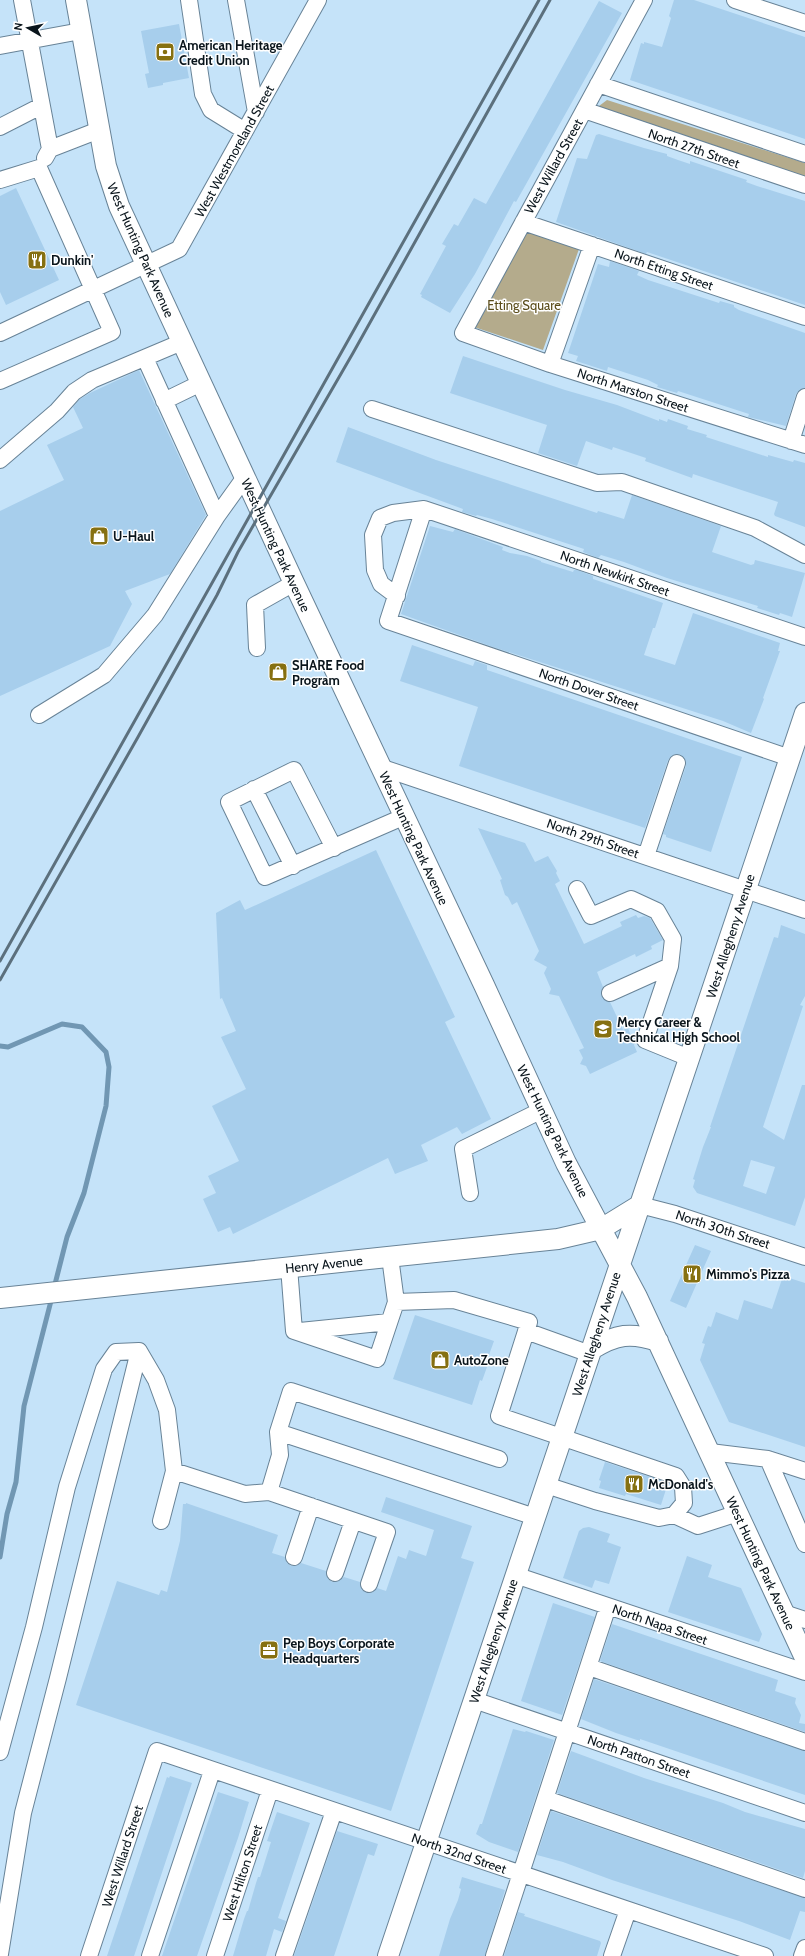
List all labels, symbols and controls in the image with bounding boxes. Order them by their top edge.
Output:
north arrow [8,8,48,48]
text: N [11,21,26,31]
place label: American Heritage Credit Union [179,37,283,68]
bank icon: American Heritage Credit Union [154,41,176,63]
street label: West Westmoreland Street [191,82,277,220]
street label: West Willard Street [520,115,586,216]
street label: North 27th Street [646,125,742,171]
street label: West Hunting Park Avenue [104,180,178,320]
street label: North Etting Street [613,245,716,294]
restaurant icon: Dunkin' [26,249,48,271]
place label: Dunkin' [51,252,93,268]
park label: Etting Square [487,297,561,313]
street label: North Marston Street [575,364,691,416]
street label: West Hunting Park Avenue [238,476,314,615]
shop icon: U-Haul [88,525,110,547]
place label: U-Haul [113,528,155,544]
street label: North Newkirk Street [558,547,672,599]
place label: SHARE Food Program [292,657,364,688]
shop icon: SHARE Food Program [267,661,289,683]
street label: North Dover Street [537,664,642,714]
street label: West Hunting Park Avenue [376,769,452,908]
street label: North 29th Street [545,815,642,861]
street label: West Allegheny Avenue [702,872,758,1000]
place label: Mercy Career & Technical High School [617,1014,741,1045]
school or university icon: Mercy Career & Technical High School [592,1018,614,1040]
street label: West Hunting Park Avenue [514,1062,592,1200]
street label: North 30th Street [674,1206,773,1252]
street label: Henry Avenue [285,1252,364,1276]
restaurant icon: Mimmo's Pizza [681,1263,703,1285]
place label: Mimmo's Pizza [706,1266,790,1282]
street label: West Allegheny Avenue [568,1270,624,1398]
shop icon: AutoZone [429,1349,451,1371]
place label: AutoZone [454,1352,509,1368]
restaurant icon: McDonald's [623,1473,645,1495]
place label: McDonald's [648,1476,714,1492]
street label: West Hunting Park Avenue [723,1494,799,1633]
street label: West Allegheny Avenue [465,1577,521,1705]
street label: North Napa Street [610,1600,710,1648]
place label: Pep Boys Corporate Headquarters [283,1635,395,1666]
office icon: Pep Boys Corporate Headquarters [258,1639,280,1661]
street label: North Patton Street [586,1731,693,1781]
street label: West Willard Street [98,1803,146,1909]
street label: West Hilton Street [219,1822,265,1924]
street label: North 32nd Street [409,1829,509,1877]

